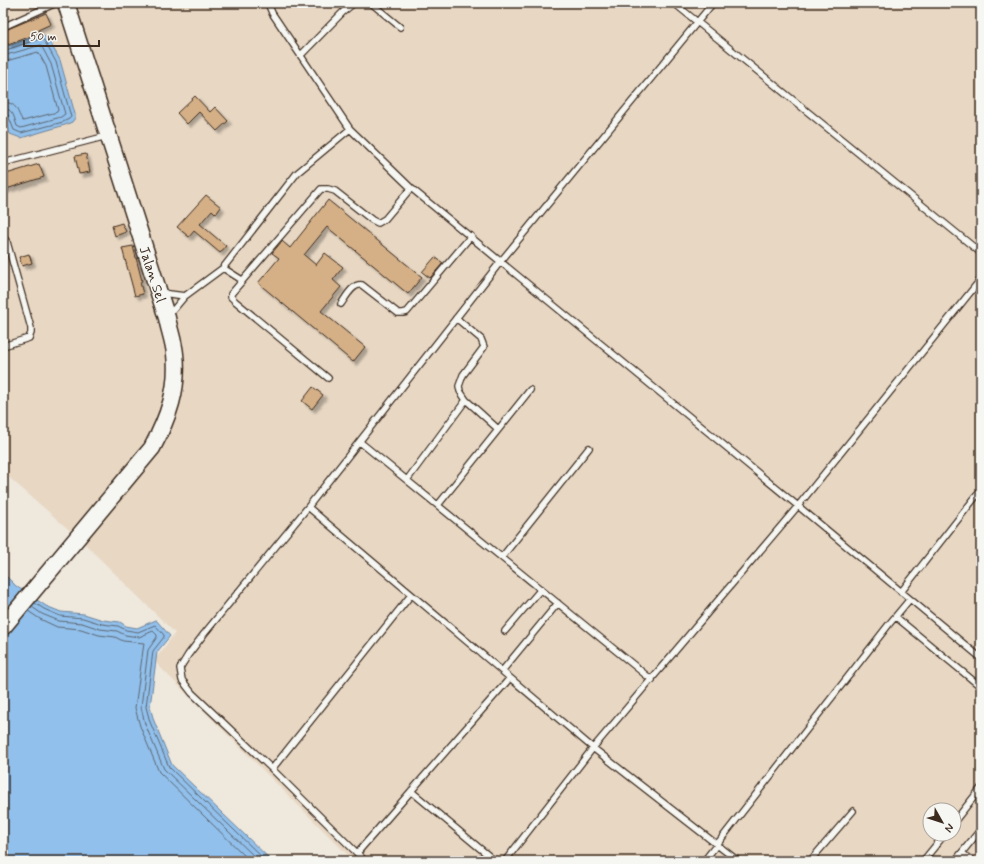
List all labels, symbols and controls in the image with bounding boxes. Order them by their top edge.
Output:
scale bar [24,22,99,48]
text: 50 m [30,29,57,45]
street label: Jalan Sel [135,244,170,305]
north arrow [922,802,962,842]
text: N [941,820,957,835]

